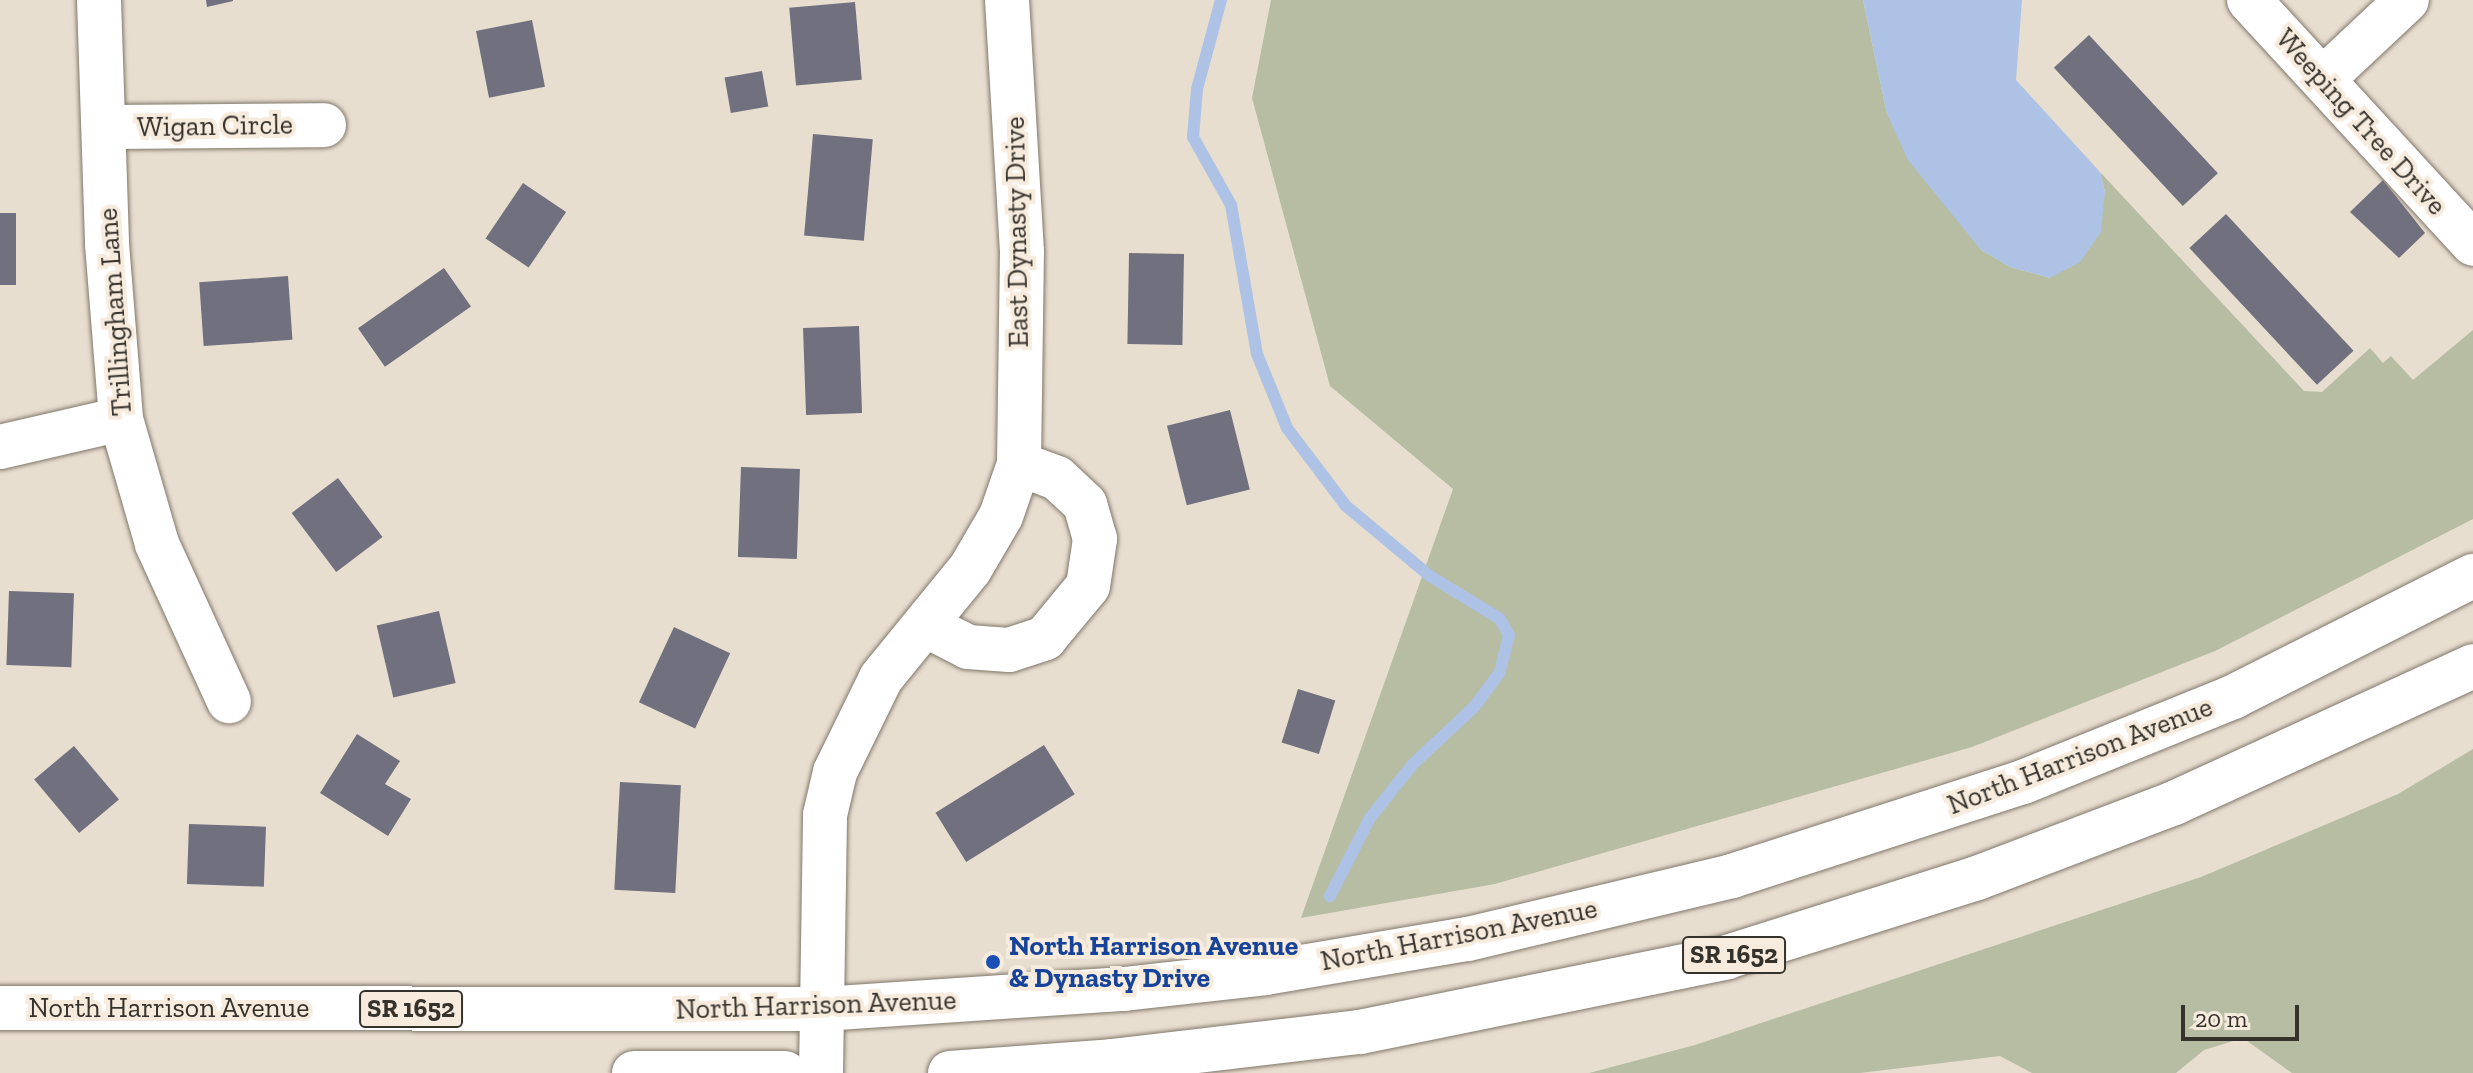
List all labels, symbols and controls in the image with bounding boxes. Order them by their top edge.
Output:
street label: Weeping Tree Drive [2268,22,2454,222]
street label: Wigan Circle [137,108,293,144]
street label: East Dynasty Drive [998,116,1036,348]
street label: Trillingham Lane [91,207,139,417]
street label: North Harrison Avenue [1942,690,2218,822]
street label: North Harrison Avenue [1317,892,1601,978]
place label: North Harrison Avenue & Dynasty Drive [1009,929,1299,995]
road number: SR 1652 [1682,933,1786,977]
marker: North Harrison Avenue & Dynasty Drive [984,953,1002,971]
street label: North Harrison Avenue [674,983,958,1027]
road number: SR 1652 [359,987,463,1031]
scale bar [2185,989,2303,1039]
street label: North Harrison Avenue [28,991,310,1025]
text: 20 m [2195,1004,2247,1033]

